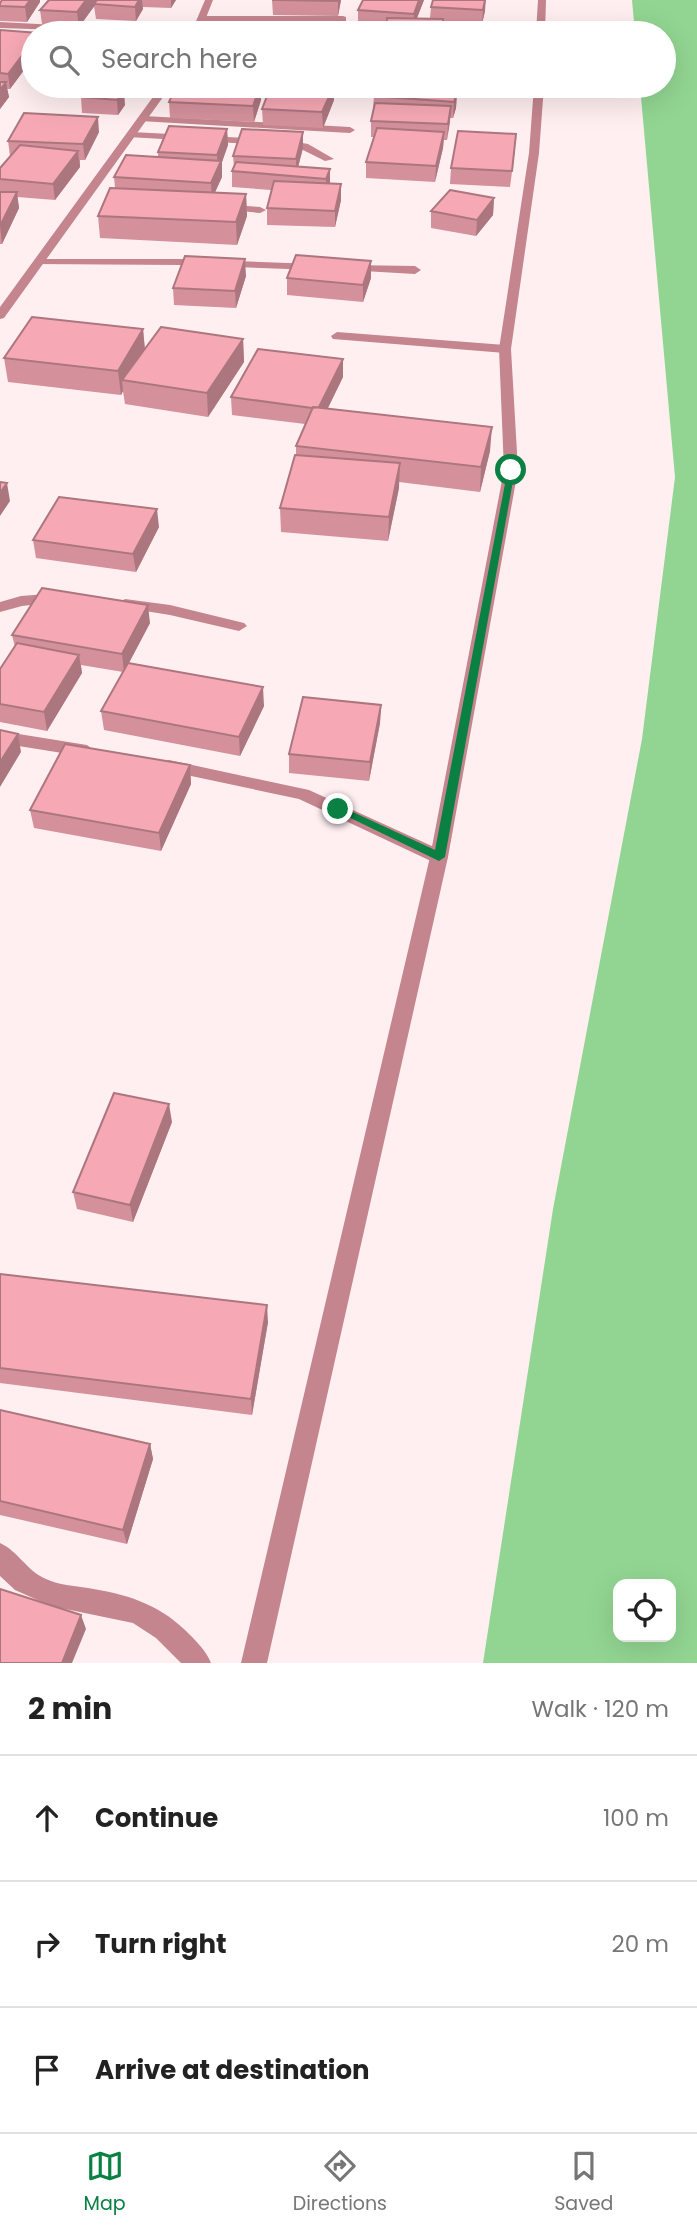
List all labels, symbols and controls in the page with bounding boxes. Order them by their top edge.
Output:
search box [21,21,676,98]
icon: search [45,41,83,79]
text: Search here [101,41,258,77]
route start [495,454,526,485]
route end [322,793,353,824]
map controls [613,1579,676,1642]
button: locate [613,1579,676,1642]
text: 2 min [28,1687,112,1730]
text: Walk · 120 m [531,1693,669,1725]
icon: ahead [28,1799,66,1837]
text: Continue [95,1800,218,1836]
text: 100 m [603,1802,669,1834]
icon: right [28,1925,66,1963]
text: Turn right [95,1926,227,1962]
text: 20 m [611,1928,669,1960]
icon: arrive [28,2051,66,2089]
text: Arrive at destination [95,2052,370,2088]
tab: Map [84,2147,126,2218]
tab: Directions [293,2147,387,2218]
tab: Saved [554,2147,613,2218]

